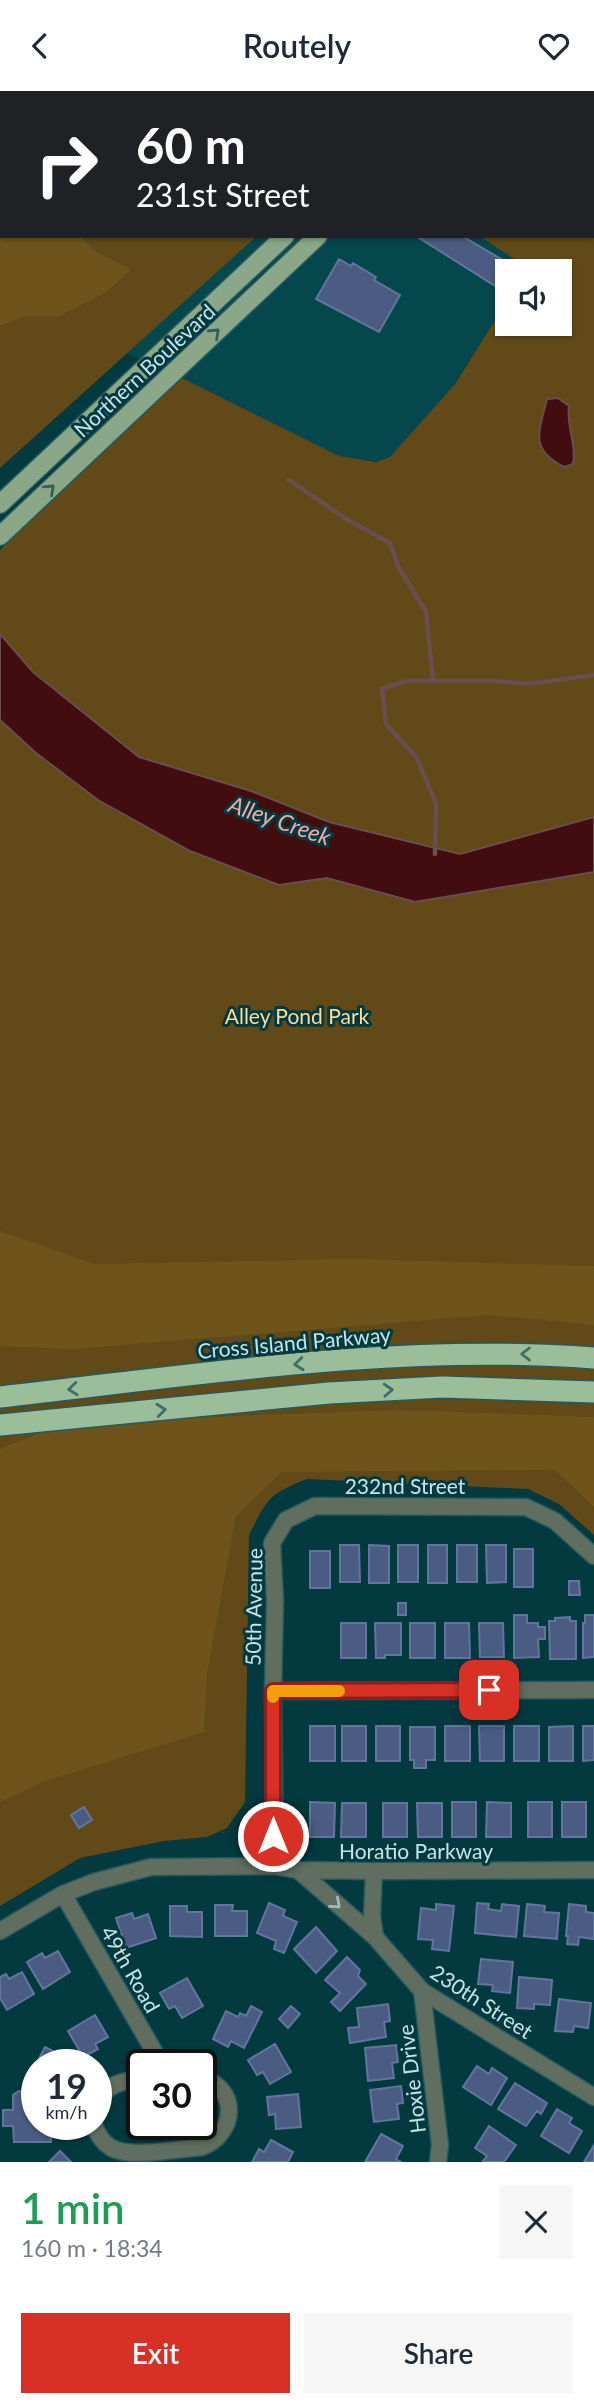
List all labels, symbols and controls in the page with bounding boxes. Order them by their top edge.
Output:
text: Routely [243,26,351,65]
icon: back [21,27,59,65]
icon: heart [535,27,573,65]
text: 60 m [136,116,246,174]
icon: right [21,119,112,210]
text: 231st Street [136,175,309,214]
map controls [495,259,572,336]
button: sound [495,259,572,336]
street label: Northern Boulevard [68,298,220,442]
one-way arrow [207,329,220,342]
one-way arrow [42,485,55,498]
water label: Alley Creek [224,789,336,851]
park label: Alley Pond Park [225,1003,370,1028]
street label: Cross Island Parkway [196,1321,392,1363]
one-way arrow [520,1346,531,1362]
one-way arrow [293,1356,304,1371]
one-way arrow [67,1381,78,1396]
one-way arrow [383,1382,394,1397]
one-way arrow [155,1402,167,1417]
street label: 232nd Street [345,1473,466,1498]
street label: 50th Avenue [239,1548,267,1666]
pin [459,1660,519,1720]
icon: arrive [470,1671,508,1709]
position arrow [236,1799,310,1873]
street label: Horatio Parkway [339,1838,493,1863]
one-way arrow [328,1896,341,1908]
street label: 49th Road [96,1921,166,2017]
street label: 230th Street [426,1959,538,2043]
street label: Hoxie Drive [392,2023,430,2135]
speed limit sign: 30 [126,2049,217,2140]
text: 19 [46,2064,87,2106]
text: km/h [45,2101,88,2123]
text: 1 min [21,2183,125,2233]
button: close [499,2185,573,2259]
text: 160 m · 18:34 [21,2234,163,2262]
button: Exit [21,2313,290,2393]
button: Share [304,2313,573,2393]

